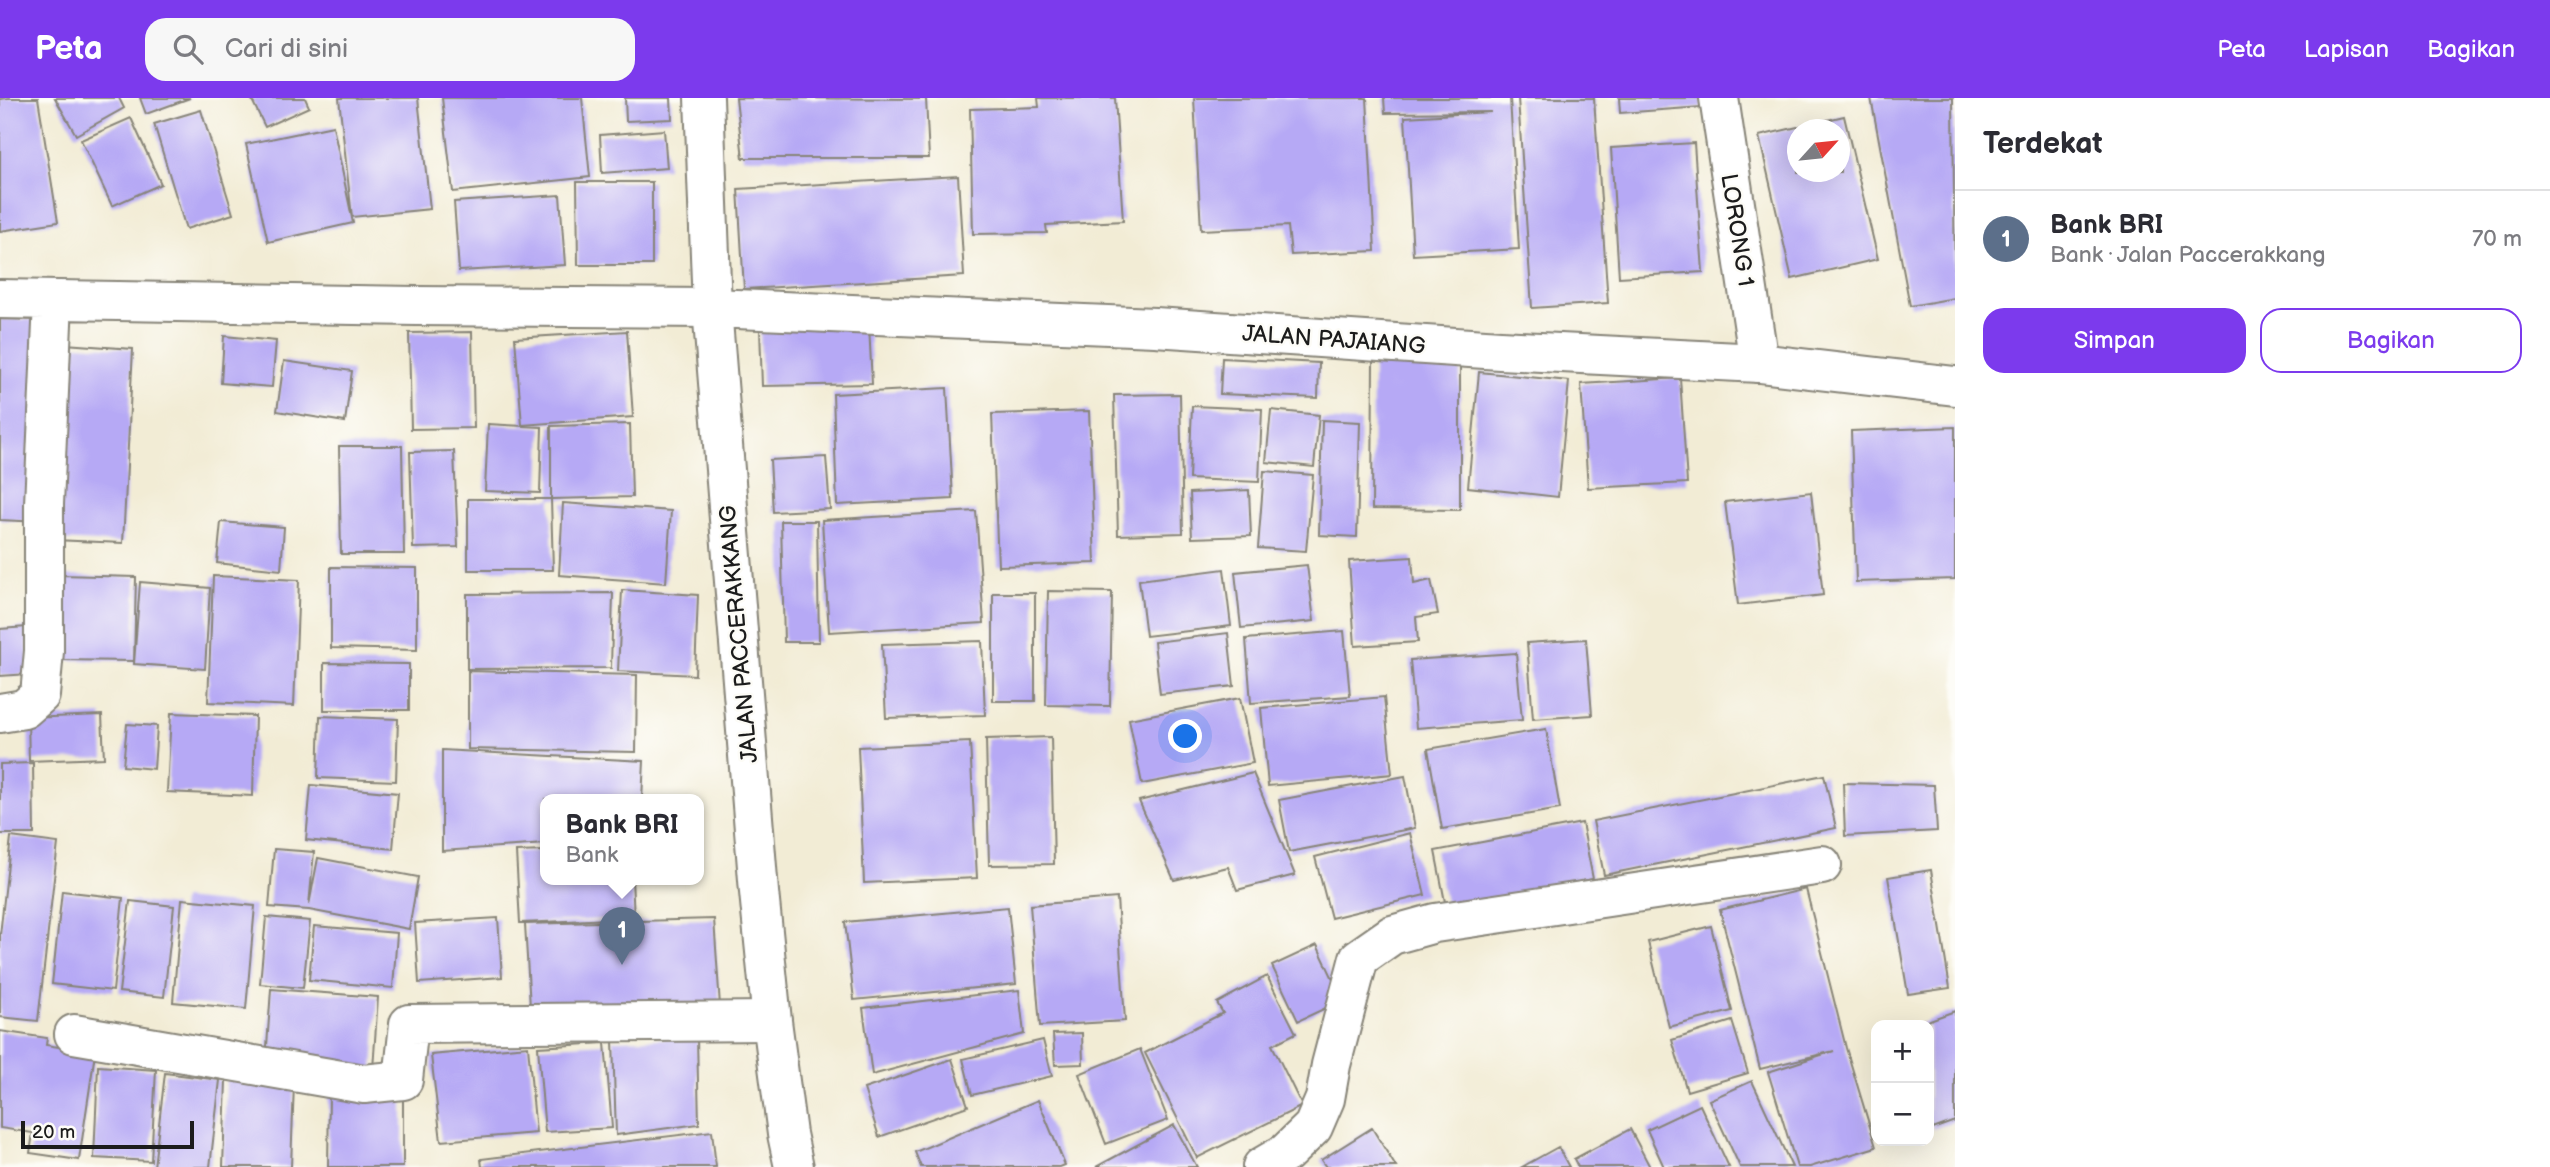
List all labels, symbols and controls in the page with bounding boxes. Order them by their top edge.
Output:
search box [145,18,635,81]
text: Peta [35,29,103,69]
icon: search [169,30,207,68]
text: Cari di sini [225,34,348,65]
text: Peta [2217,35,2266,64]
text: Lapisan [2304,35,2389,64]
text: Bagikan [2427,35,2515,64]
north arrow [1787,119,1850,182]
text: Terdekat [1983,126,2102,162]
street label: LORONG 1 [1714,172,1760,288]
text: Bank BRI [2050,210,2163,241]
text: 1 [2001,225,2011,253]
text: 70 m [2472,225,2522,253]
text: Bank · Jalan Paccerakkang [2050,241,2325,269]
button: Simpan [1983,308,2246,373]
button: Bagikan [2260,308,2522,373]
street label: JALAN PAJAIANG [1241,320,1426,360]
street label: JALAN PACCERAKKANG [714,504,764,764]
your location [1168,719,1202,753]
popup [540,794,704,885]
text: Bank BRI [565,810,679,841]
text: Bank [565,841,618,869]
pin: 1 [599,907,645,965]
map controls [1871,1020,1934,1146]
button: + [1871,1020,1934,1083]
button: − [1871,1083,1934,1146]
scale bar [21,1118,194,1150]
text: 20 m [32,1121,75,1144]

